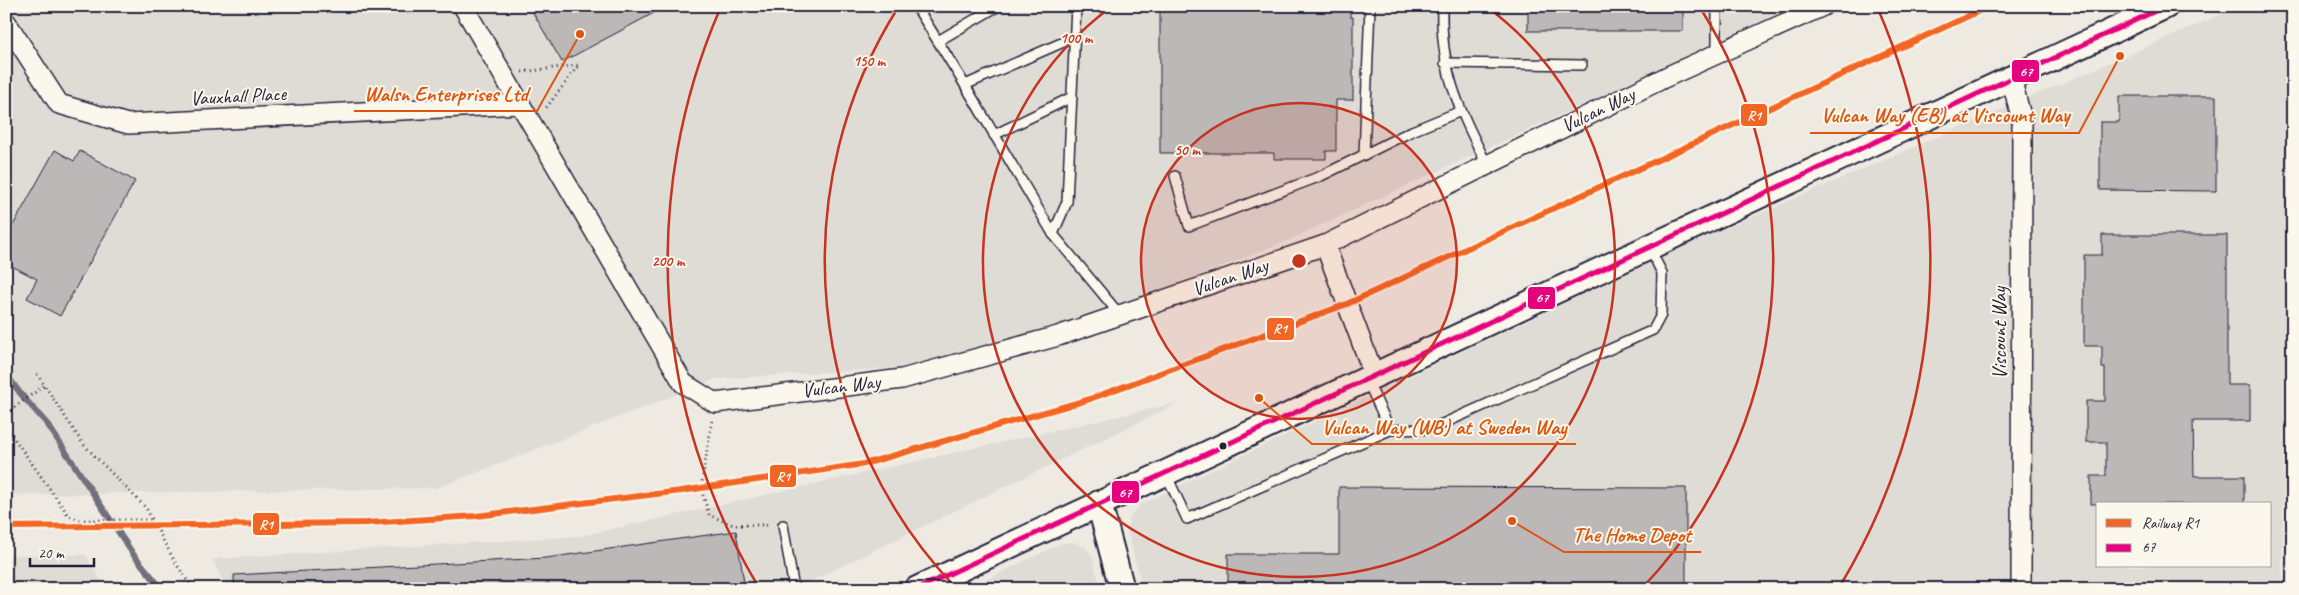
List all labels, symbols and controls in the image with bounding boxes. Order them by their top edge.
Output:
text: 100 m [1060,29,1094,48]
text: 150 m [853,52,887,71]
line badge: 67 [2011,59,2040,83]
text: 67 [2020,63,2034,80]
callout: Walsn Enterprises Ltd [354,75,537,111]
street label: Vauxhall Place [189,81,288,111]
text: Walsn Enterprises Ltd [364,81,531,107]
street label: Vulcan Way [1557,81,1641,138]
callout: Vulcan Way (EB) at Viscount Way [1810,97,2079,133]
text: Vulcan Way (EB) at Viscount Way [1821,102,2072,128]
line badge: R1 [1740,103,1768,127]
text: R1 [1747,107,1763,124]
text: 50 m [1174,141,1201,160]
text: 200 m [652,252,686,271]
street label: Vulcan Way [1189,252,1273,302]
centre of rings [1290,252,1308,270]
line badge: 67 [1527,286,1556,310]
street label: Viscount Way [1987,286,2012,379]
text: 67 [1536,289,1550,306]
line badge: R1 [1266,317,1295,341]
text: R1 [1273,320,1289,337]
street label: Vulcan Way [801,369,884,403]
callout: Vulcan Way (WB) at Sweden Way [1312,408,1576,444]
text: Vulcan Way (WB) at Sweden Way [1322,414,1568,441]
unlabelled marker [1218,441,1228,451]
line badge: R1 [769,464,797,488]
text: R1 [776,468,792,485]
line badge: 67 [1111,480,1140,504]
text: 67 [1119,484,1133,501]
legend [2096,502,2272,568]
line badge: R1 [252,512,280,536]
text: Railway R1 [2142,514,2201,533]
text: R1 [259,516,275,533]
callout: The Home Depot [1564,516,1701,552]
text: The Home Depot [1573,522,1693,548]
scale bar [30,535,94,567]
text: 67 [2142,538,2157,557]
text: 20 m [38,544,65,563]

